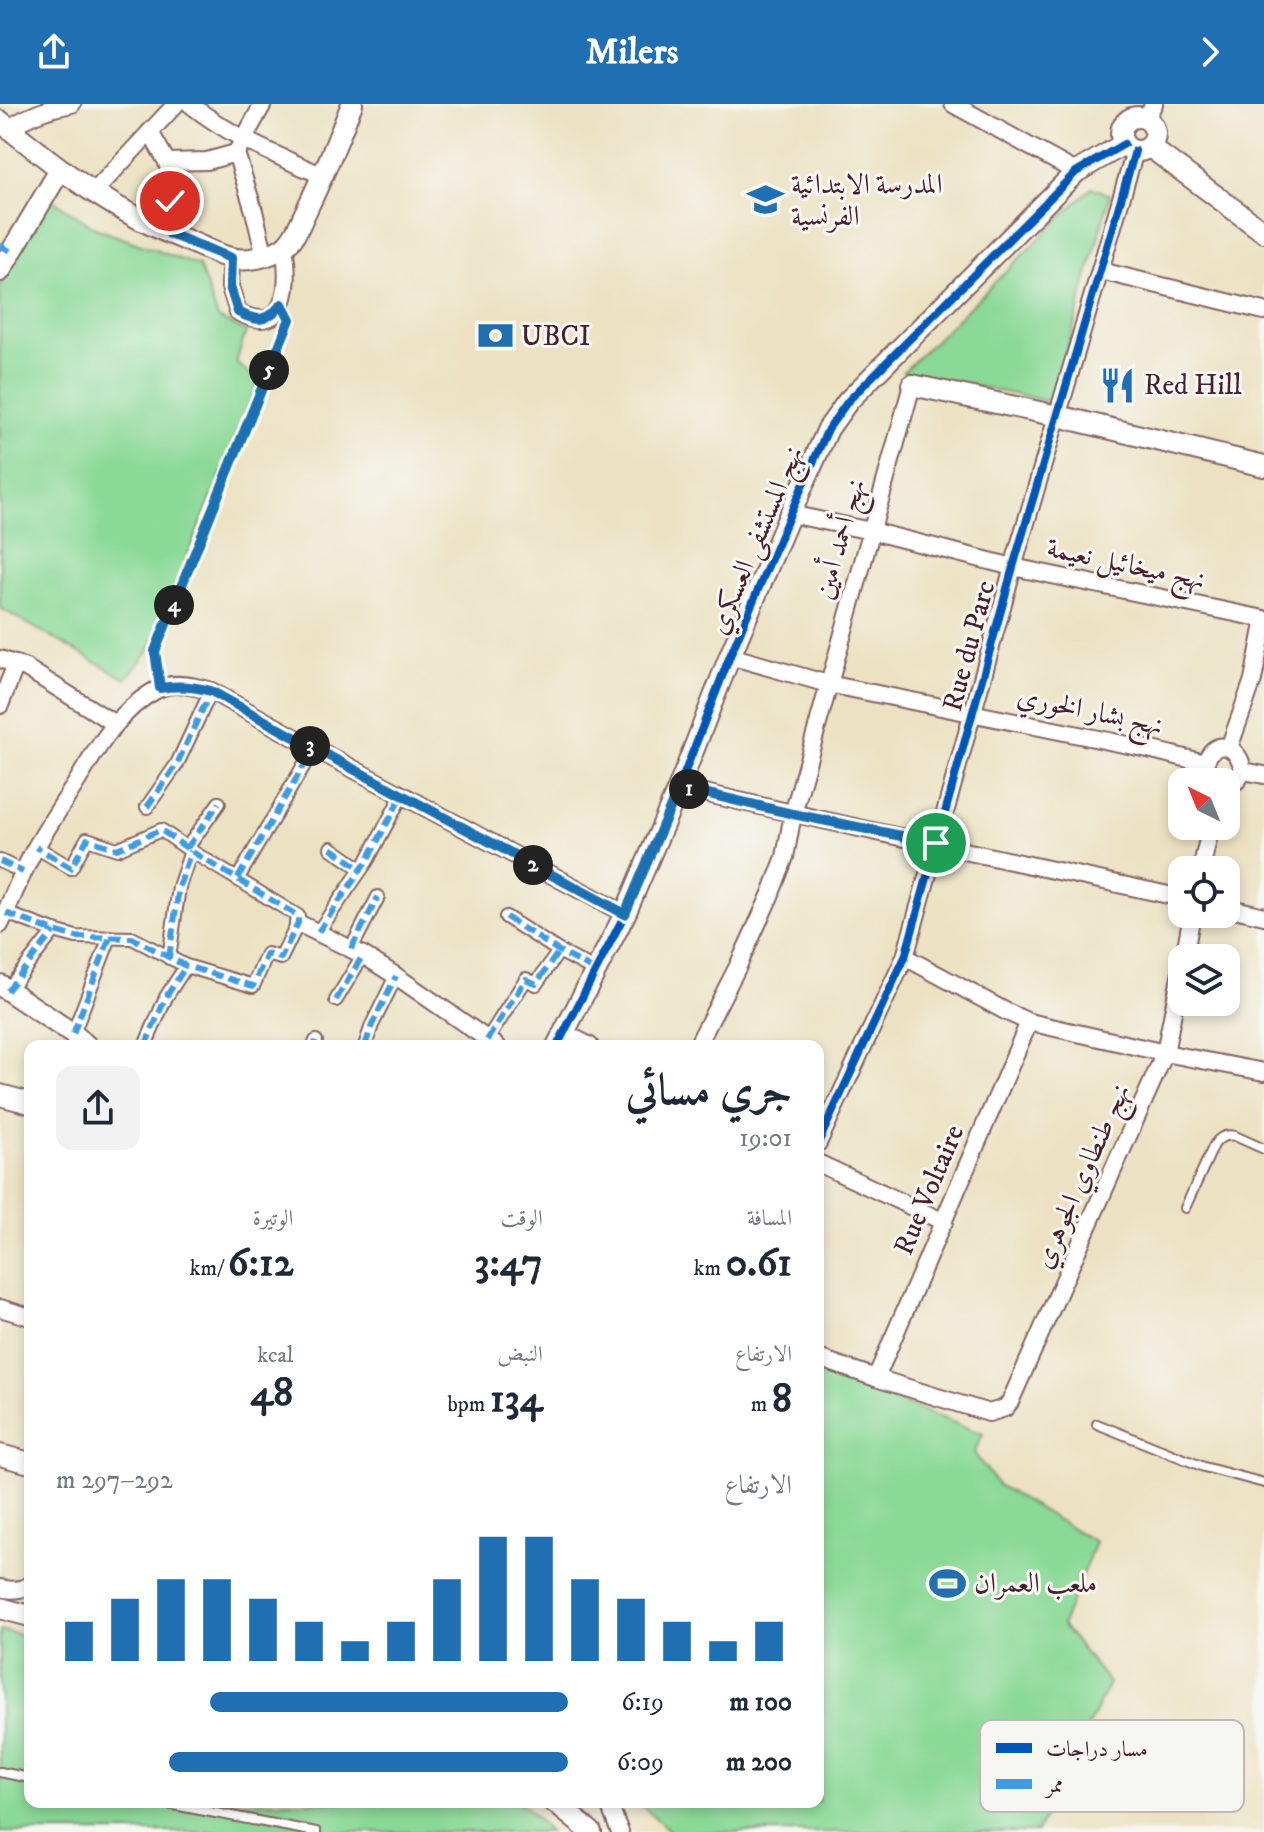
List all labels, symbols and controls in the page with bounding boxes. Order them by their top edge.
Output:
icon: share [32,30,76,74]
text: Milers [585,30,679,75]
icon: forward [1188,30,1232,74]
pin [136,167,204,235]
place label: المدرسة الابتدائية الفرنسية [791,167,943,234]
icon: check [148,179,192,223]
school or university icon: المدرسة الابتدائية الفرنسية [746,181,784,219]
bank icon: UBCI [476,317,514,355]
place label: UBCI [521,319,591,354]
pin: 5 [249,350,289,390]
text: 5 [264,356,274,383]
restaurant icon: Red Hill [1099,366,1137,404]
place label: Red Hill [1144,368,1242,403]
street label: نهج المستشفى العسكري [700,440,817,642]
street label: نهج أحمد أمين [803,474,880,605]
street label: نهج ميخائيل نعيمة [1042,530,1208,604]
street label: Rue du Parc [935,577,1003,715]
pin: 4 [154,585,194,625]
text: 4 [168,591,180,618]
street label: نهج بشار الخوري [1013,678,1166,749]
pin: 3 [290,726,330,766]
text: 3 [306,732,314,759]
north arrow [1168,768,1240,840]
map controls [1168,768,1240,1016]
pin: 1 [669,769,709,809]
text: 1 [685,775,693,802]
pin [902,809,970,877]
icon: arrive [914,821,958,865]
pin: 2 [513,845,553,885]
text: 2 [528,851,538,878]
button: locate [1168,856,1240,928]
button: layers [1168,944,1240,1016]
text: جري مسائي [626,1064,792,1119]
button: share [56,1066,140,1150]
street label: نهج طنطاوي الجوهري [1026,1078,1144,1276]
street label: Rue Voltaire [886,1120,972,1260]
text: 19:01 [739,1122,792,1155]
text: الوتيرة [253,1205,293,1232]
text: الوقت [501,1205,543,1232]
text: المسافة [747,1205,792,1232]
text: 6:12 [228,1239,293,1289]
text: 3:47 [475,1239,543,1289]
text: 0.61 [726,1239,792,1289]
text: /km [190,1255,228,1282]
text: km [694,1255,726,1282]
text: النبض [497,1341,543,1368]
text: الارتفاع [735,1341,792,1368]
text: kcal [257,1342,293,1369]
text: 48 [250,1369,293,1419]
text: 134 [490,1375,543,1425]
text: 8 [772,1375,792,1425]
text: bpm [447,1391,490,1418]
text: m [751,1391,772,1418]
text: 292–297 m [56,1464,173,1497]
text: الارتفاع [725,1469,792,1502]
sports icon: ملعب العمران [929,1564,967,1602]
place label: ملعب العمران [974,1566,1097,1601]
text: 6:19 [621,1686,664,1719]
text: 100 m [729,1686,792,1719]
legend [980,1720,1244,1812]
text: مسار دراجات [1046,1736,1148,1763]
text: 6:09 [617,1746,664,1779]
text: 200 m [726,1746,792,1779]
text: ممر [1044,1772,1064,1799]

